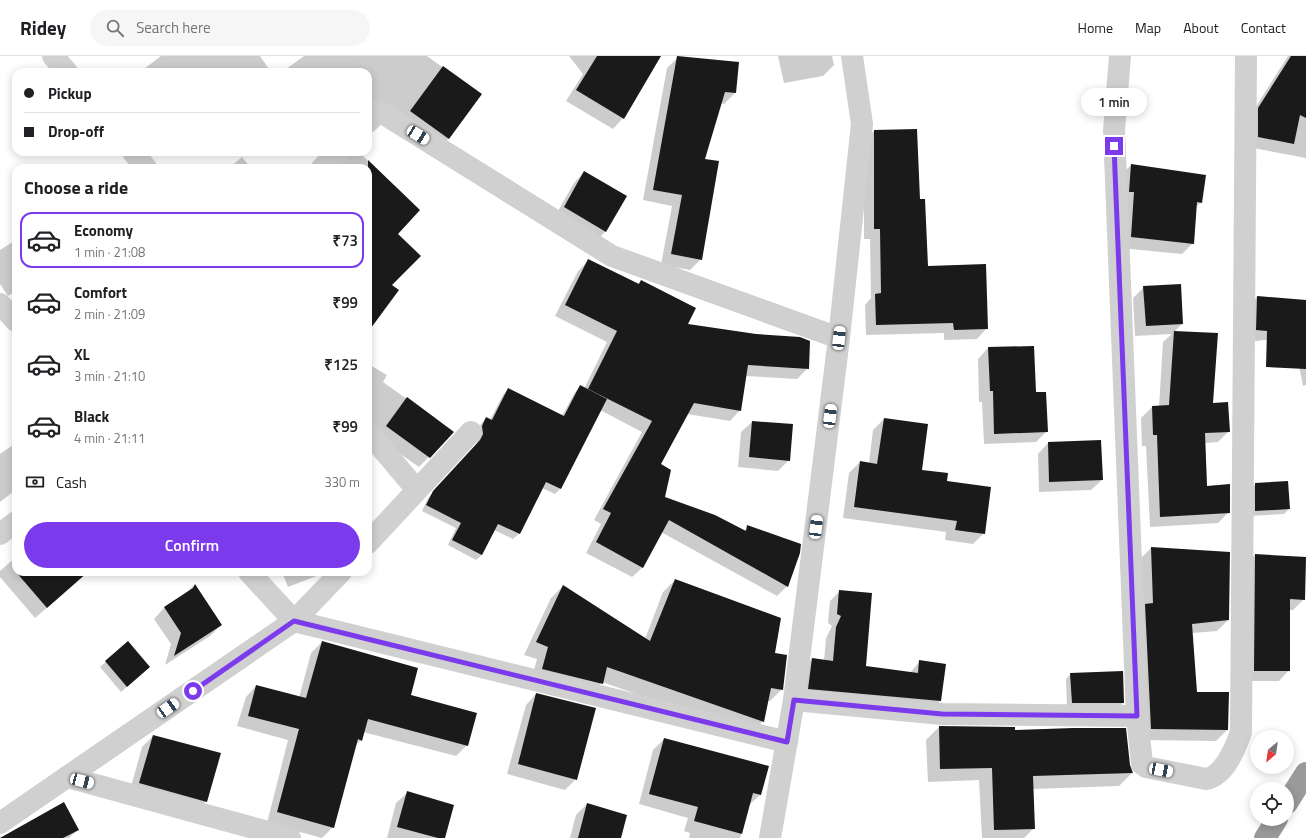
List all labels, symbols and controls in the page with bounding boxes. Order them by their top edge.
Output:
search box [90,10,370,46]
text: Ridey [20,13,66,42]
text: Search here [136,16,211,39]
icon: search [104,17,126,39]
text: Home [1078,17,1113,38]
text: Map [1135,17,1161,38]
text: About [1183,17,1219,38]
text: Contact [1241,17,1286,38]
text: Pickup [48,82,92,105]
callout: 1 min [1081,88,1147,116]
text: 1 min [1098,92,1130,112]
text: Drop-off [48,120,104,143]
car [405,124,431,146]
route end [1105,137,1123,155]
text: Choose a ride [24,174,128,201]
text: Economy [74,219,133,242]
icon: car [26,222,62,258]
text: ₹73 [333,229,358,252]
text: 1 min · 21:08 [74,242,145,262]
text: Comfort [74,281,127,304]
icon: car [26,284,62,320]
text: ₹99 [333,291,358,314]
text: 2 min · 21:09 [74,304,145,324]
car [832,325,846,351]
text: XL [74,343,90,366]
icon: car [26,346,62,382]
text: ₹125 [324,353,358,376]
text: 3 min · 21:10 [74,366,145,386]
car [823,403,837,429]
text: Black [74,405,109,428]
icon: car [26,408,62,444]
text: ₹99 [333,415,358,438]
text: 4 min · 21:11 [74,428,145,448]
icon: cash [24,471,46,493]
text: Cash [56,471,87,494]
text: 330 m [324,472,360,492]
car [809,514,823,540]
button: Confirm [24,522,360,568]
route start [184,682,202,700]
car [155,696,181,720]
north arrow [1250,730,1294,774]
map controls [1250,730,1294,826]
car [1148,762,1174,778]
car [69,772,95,790]
button: locate [1250,782,1294,826]

